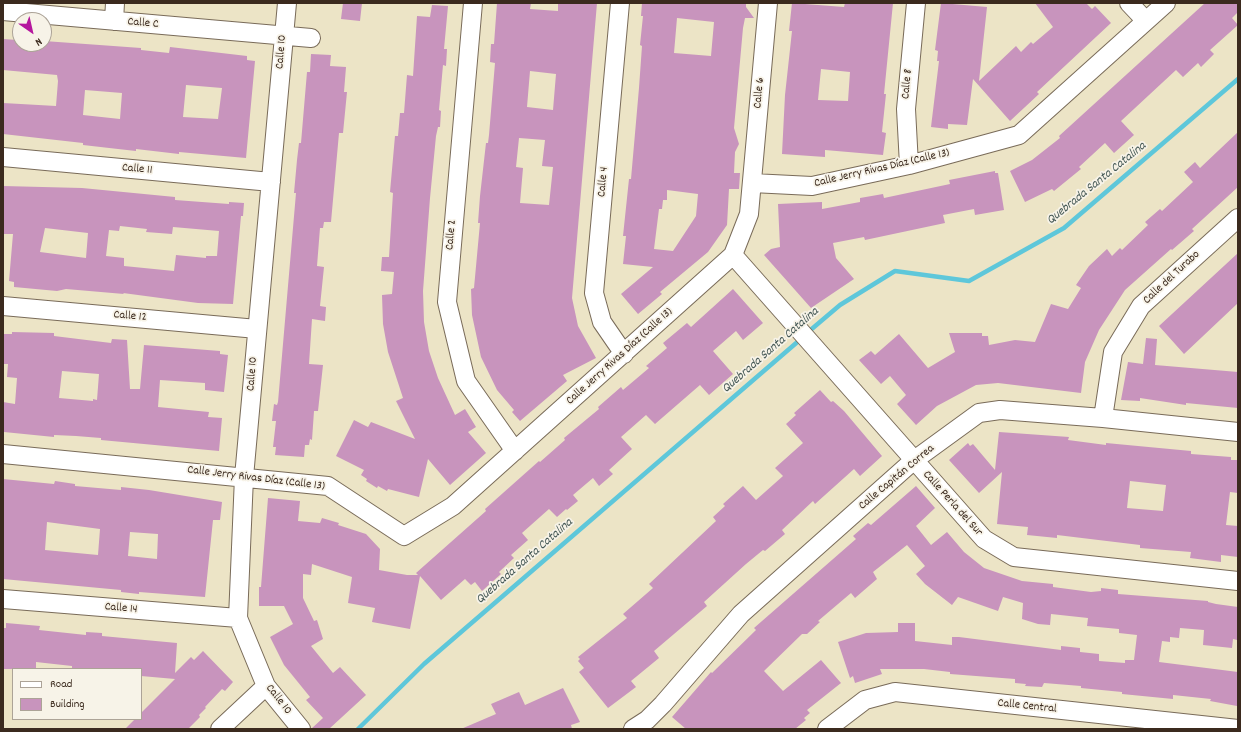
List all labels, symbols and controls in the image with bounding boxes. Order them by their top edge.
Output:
north arrow [12,12,52,52]
street label: Calle C [127,15,159,33]
text: N [31,33,45,49]
street label: Calle 10 [273,34,291,70]
street label: Calle 8 [900,68,916,100]
street label: Calle 6 [751,77,769,109]
water label: Quebrada Santa Catalina [1044,139,1150,229]
street label: Calle Jerry Rivas Díaz (Calle 13) [813,146,951,192]
street label: Calle 11 [121,161,153,179]
street label: Calle 4 [596,166,612,198]
street label: Calle 2 [443,219,461,251]
street label: Calle del Turabo [1141,248,1203,308]
street label: Calle Jerry Rivas Díaz (Calle 13) [564,305,676,409]
water label: Quebrada Santa Catalina [719,305,823,397]
street label: Calle 12 [113,308,147,326]
street label: Calle 10 [244,356,262,392]
street label: Calle Capitán Correa [856,442,938,514]
street label: Calle Jerry Rivas Díaz (Calle 13) [186,463,326,495]
street label: Calle Perla del Sur [919,468,985,540]
water label: Quebrada Santa Catalina [473,516,577,608]
street label: Calle 14 [104,600,138,618]
legend [12,668,142,720]
text: Road [50,676,72,693]
street label: Calle 10 [262,682,294,718]
text: Building [50,696,85,713]
street label: Calle Central [997,697,1057,717]

